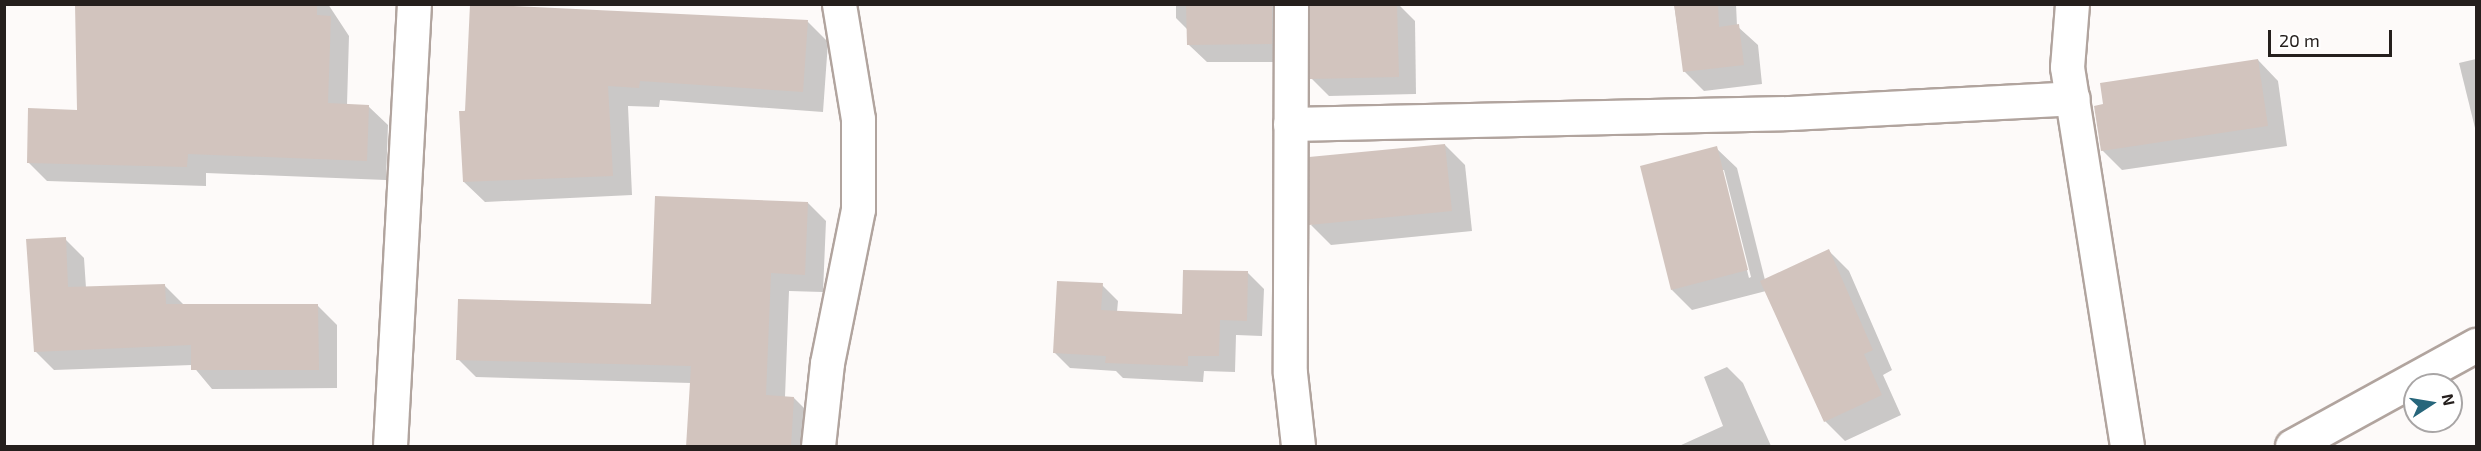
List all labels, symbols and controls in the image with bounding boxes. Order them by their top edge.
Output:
scale bar [2271,18,2396,56]
text: 20 m [2279,29,2320,51]
north arrow [2403,373,2463,433]
text: N [2439,392,2460,407]

